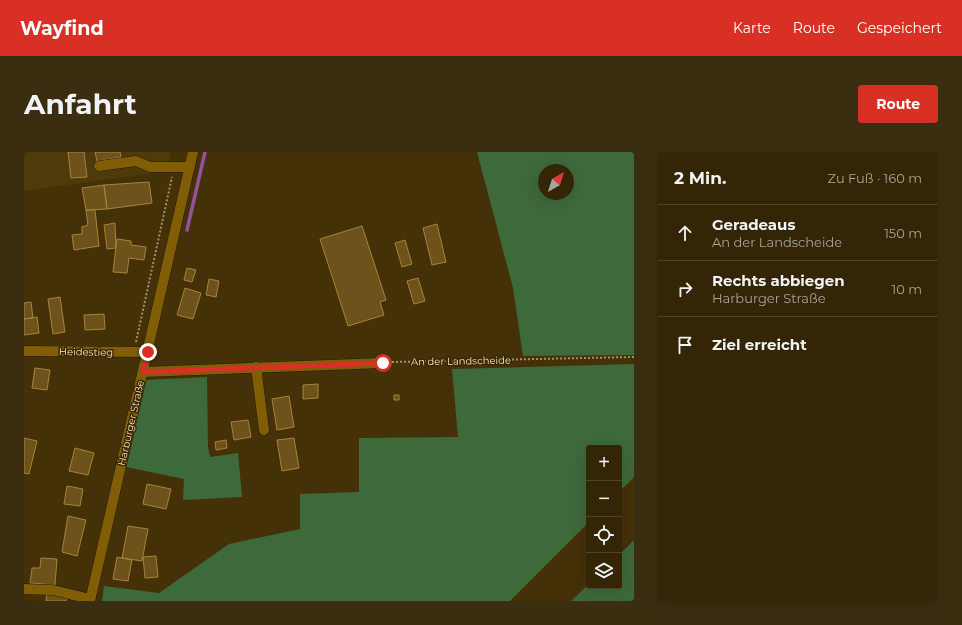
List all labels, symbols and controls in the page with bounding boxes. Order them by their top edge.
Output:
text: Wayfind [20,17,104,40]
text: Karte [733,19,771,37]
text: Route [793,19,835,37]
text: Gespeichert [857,19,942,37]
button: Route [858,85,938,123]
text: Anfahrt [24,87,137,121]
north arrow [538,164,574,200]
text: 2 Min. [674,168,726,188]
text: Zu Fuß · 160 m [828,170,922,186]
text: Geradeaus [712,215,795,234]
icon: ahead [674,222,696,244]
text: 150 m [884,225,922,241]
text: An der Landscheide [712,234,842,250]
text: Rechts abbiegen [712,271,845,290]
icon: right [674,278,696,300]
text: 10 m [892,281,922,297]
text: Harburger Straße [712,290,826,306]
icon: arrive [674,334,696,356]
text: Ziel erreicht [712,335,807,354]
route end [139,343,157,361]
street label: Heidestieg [59,345,113,359]
route start [374,354,392,372]
street label: An der Landscheide [411,354,511,368]
street label: Harburger Straße [115,379,147,467]
map controls [586,445,622,589]
button: + [586,445,622,481]
button: − [586,481,622,517]
button: locate [586,517,622,553]
button: layers [586,553,622,589]

